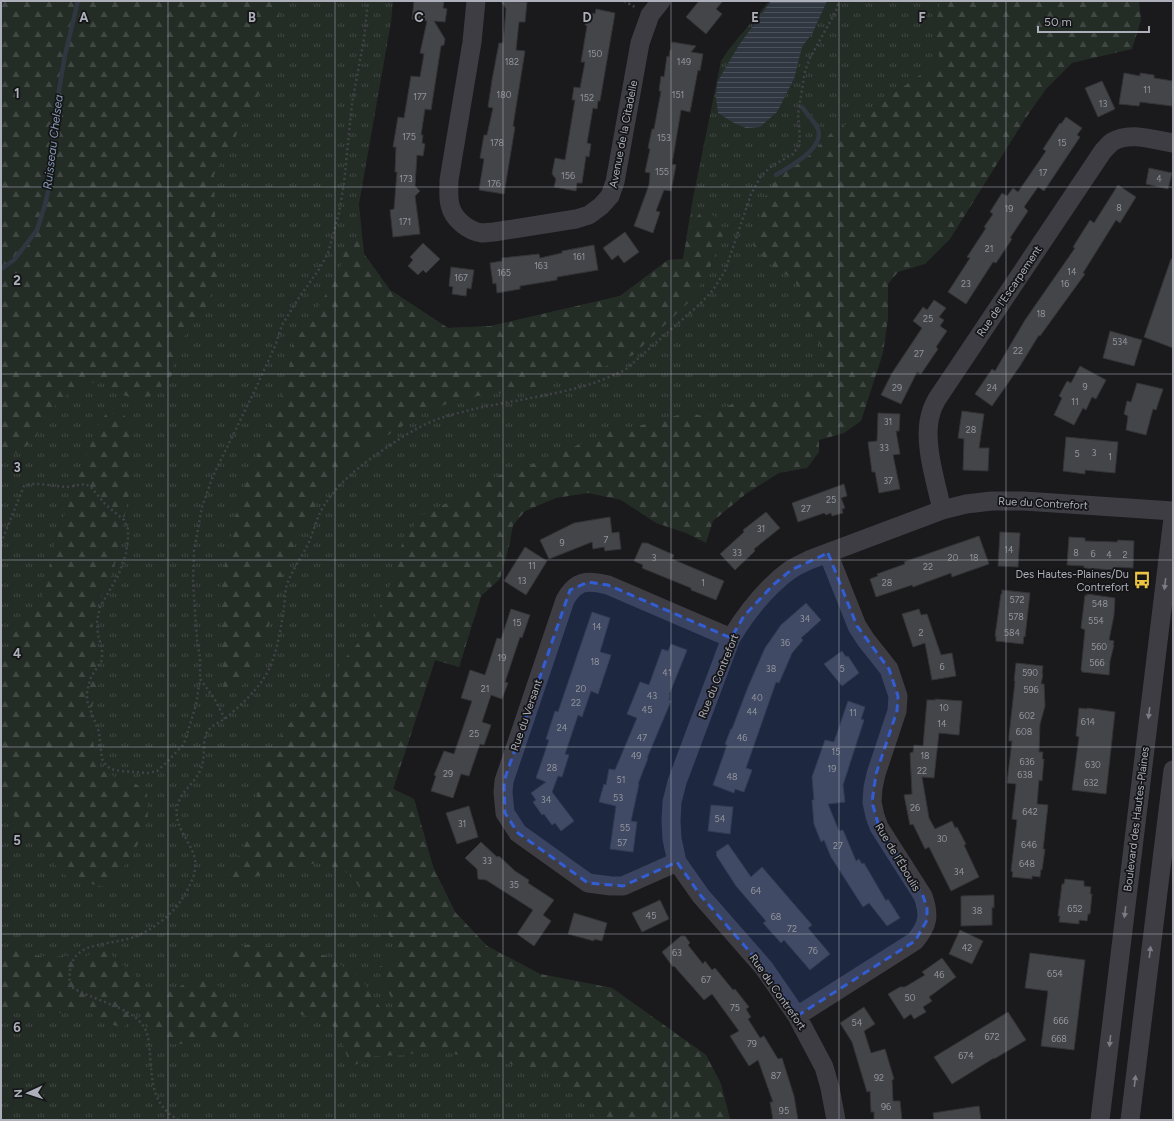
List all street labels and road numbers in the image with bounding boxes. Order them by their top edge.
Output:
street label: Avenue de la Citadelle [607,79,640,189]
street label: Rue de l'Escarpement [974,243,1045,339]
street label: Rue du Contrefort [998,495,1088,512]
street label: Rue du Contrefort [696,632,741,720]
street label: Rue du Versant [508,678,545,753]
street label: Boulevard des Hautes-Plaines [1121,746,1152,892]
street label: Rue de l'Éboulis [872,821,923,894]
street label: Rue du Contrefort [747,952,809,1033]

